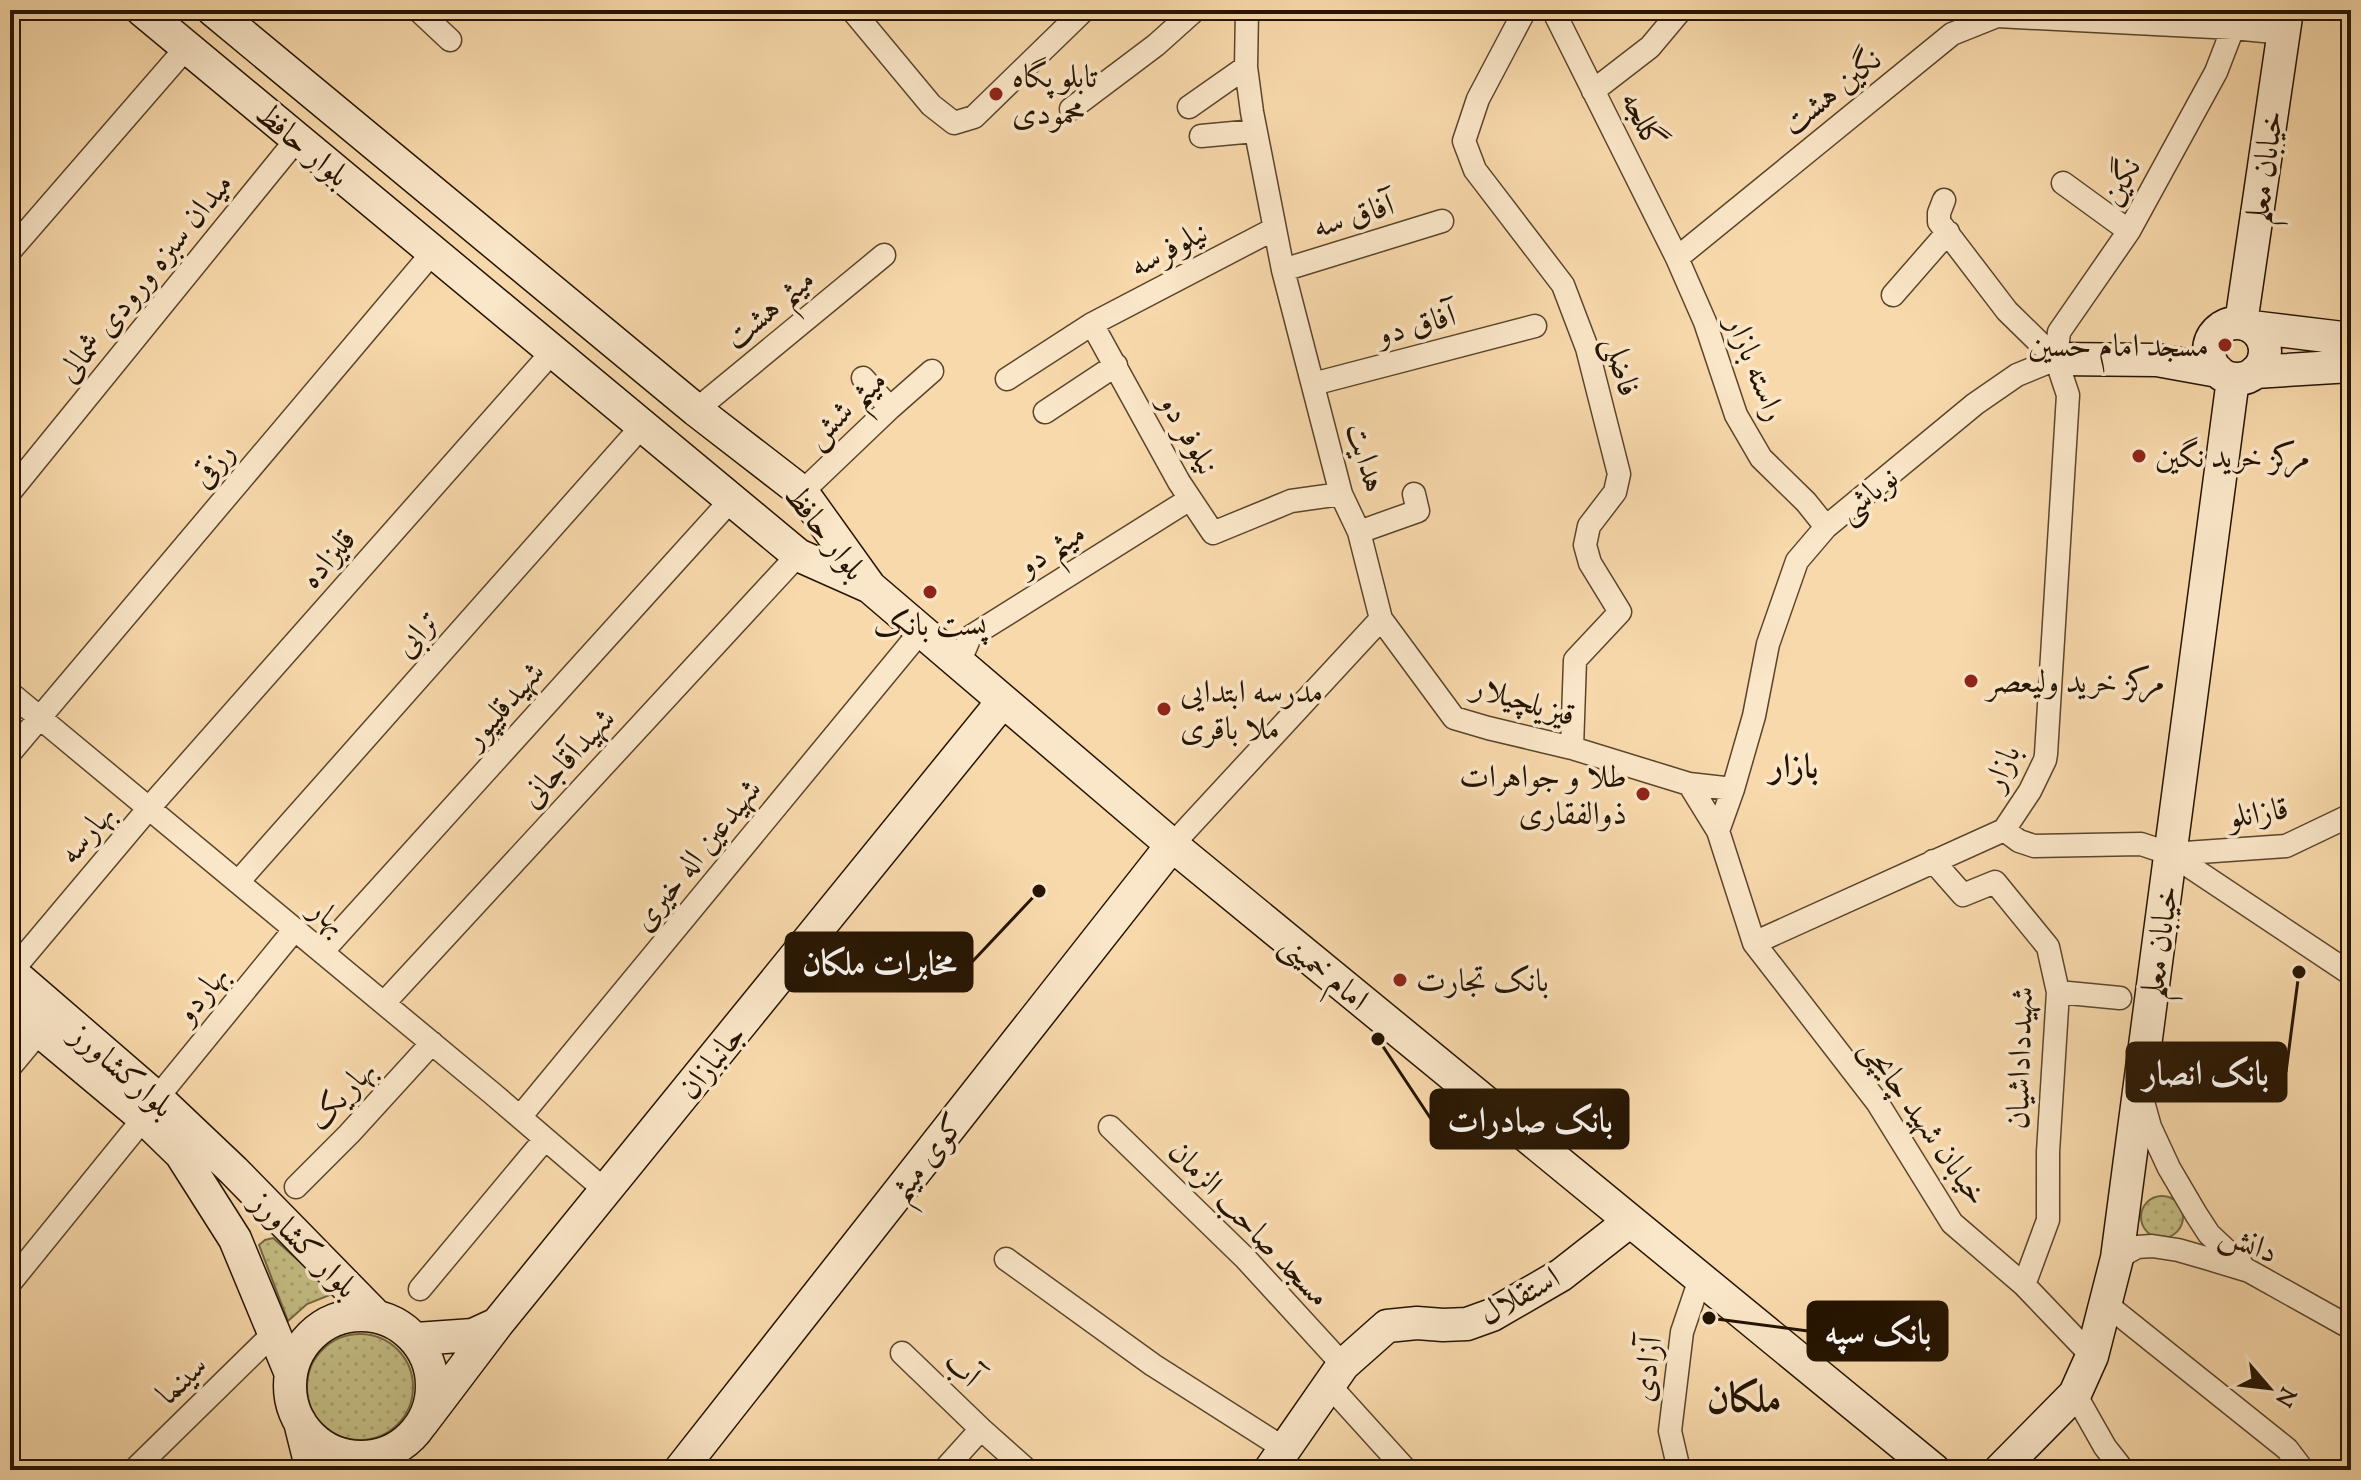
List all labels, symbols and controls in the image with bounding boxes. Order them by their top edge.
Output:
street label: نگین هشت [1773,39,1893,148]
place label: تابلو پگاه محمودی [1012,56,1098,139]
street label: گللجه [1607,84,1676,159]
marker: تابلو پگاه محمودی [987,85,1005,103]
street label: بلوار حافظ [244,93,358,200]
street label: خیابان معلم [2236,108,2304,228]
street label: نگین [2091,150,2155,215]
street label: میدان سبزه ورودی شمالی [47,164,246,394]
street label: آفاق سه [1308,183,1403,252]
street label: نیلوفرسه [1122,211,1217,290]
street label: میثم هشت [716,259,830,367]
street label: آفاق دو [1369,294,1464,360]
street label: راسته بازار [1711,306,1796,429]
place label: مسجد امام حسین [2028,325,2209,373]
street label: فاضلی [1590,332,1650,402]
marker: مسجد امام حسین [2216,336,2234,354]
street label: میثم شش [796,360,903,465]
street label: نیلوفر دو [1144,384,1229,485]
street label: هدایت [1332,417,1396,498]
street label: رزقی [181,433,247,499]
place label: مرکز خرید نگین [2155,436,2310,482]
marker: مرکز خرید نگین [2130,447,2148,465]
street label: نوباشی [1828,457,1910,535]
street label: بلوار حافظ [771,476,876,592]
street label: میثم دو [1007,512,1099,596]
street label: قلیزاده [290,520,368,600]
marker: پست بانک [921,583,939,601]
street label: ترابی [384,601,452,669]
place label: پست بانک [873,604,989,650]
street label: شهیدقلیپور [451,652,557,762]
place label: مرکز خرید ولیعصر [1984,661,2165,707]
street label: قیزیلچیلار [1463,665,1580,740]
place label: مدرسه ابتدایی ملا باقری [1180,671,1323,754]
marker: مرکز خرید ولیعصر [1962,672,1980,690]
street label: شهیدآقاجانی [511,699,628,820]
marker: مدرسه ابتدایی ملا باقری [1155,700,1173,718]
street label: بازار [1972,738,2034,802]
district label: بازار [1766,744,1818,793]
place label: طلا و جواهرات ذوالفقاری [1459,756,1627,839]
street label: شهیدعین اله خیری [622,770,774,942]
marker: طلا و جواهرات ذوالفقاری [1634,785,1652,803]
street label: قازانلو [2222,787,2293,843]
street label: بهارسه [49,794,128,876]
street label: خیابان معلم [2131,883,2199,1003]
street label: بهار [296,887,356,948]
street label: امام خمینی [1268,923,1377,1025]
callout: مخابرات ملکان [786,933,972,991]
text: مخابرات ملکان [802,941,958,990]
street label: بهاردو [163,955,241,1037]
place label: بانک تجارت [1416,960,1549,1006]
marker: بانک تجارت [1391,971,1409,989]
street label: شهیدداداشیان [1997,986,2047,1130]
street label: بلوارکشاورز [57,1012,183,1130]
street label: جانبازان [668,1015,758,1111]
street label: خیابان شهید چایچی [1847,1029,1998,1216]
callout: بانک انصار [2127,1043,2286,1101]
street label: بهاریک [298,1050,388,1142]
text: بانک انصار [2139,1051,2269,1100]
callout: بانک صادرات [1431,1090,1628,1148]
text: بانک صادرات [1447,1098,1613,1147]
street label: کوی میثم [879,1105,982,1217]
street label: مسجد صاحب الزمان [1156,1131,1340,1319]
street label: بلوار کشاورز [236,1180,367,1310]
street label: دانش [2212,1212,2284,1277]
street label: استقلال [1472,1257,1569,1339]
callout: بانک سپه [1808,1302,1947,1360]
text: بانک سپه [1825,1310,1931,1359]
street label: آزادی [1622,1331,1677,1405]
street label: آب [932,1341,992,1402]
street label: سینما [147,1345,219,1417]
north arrow [2229,1348,2309,1428]
district label: ملکان [1707,1373,1781,1430]
text: N [2266,1381,2302,1412]

